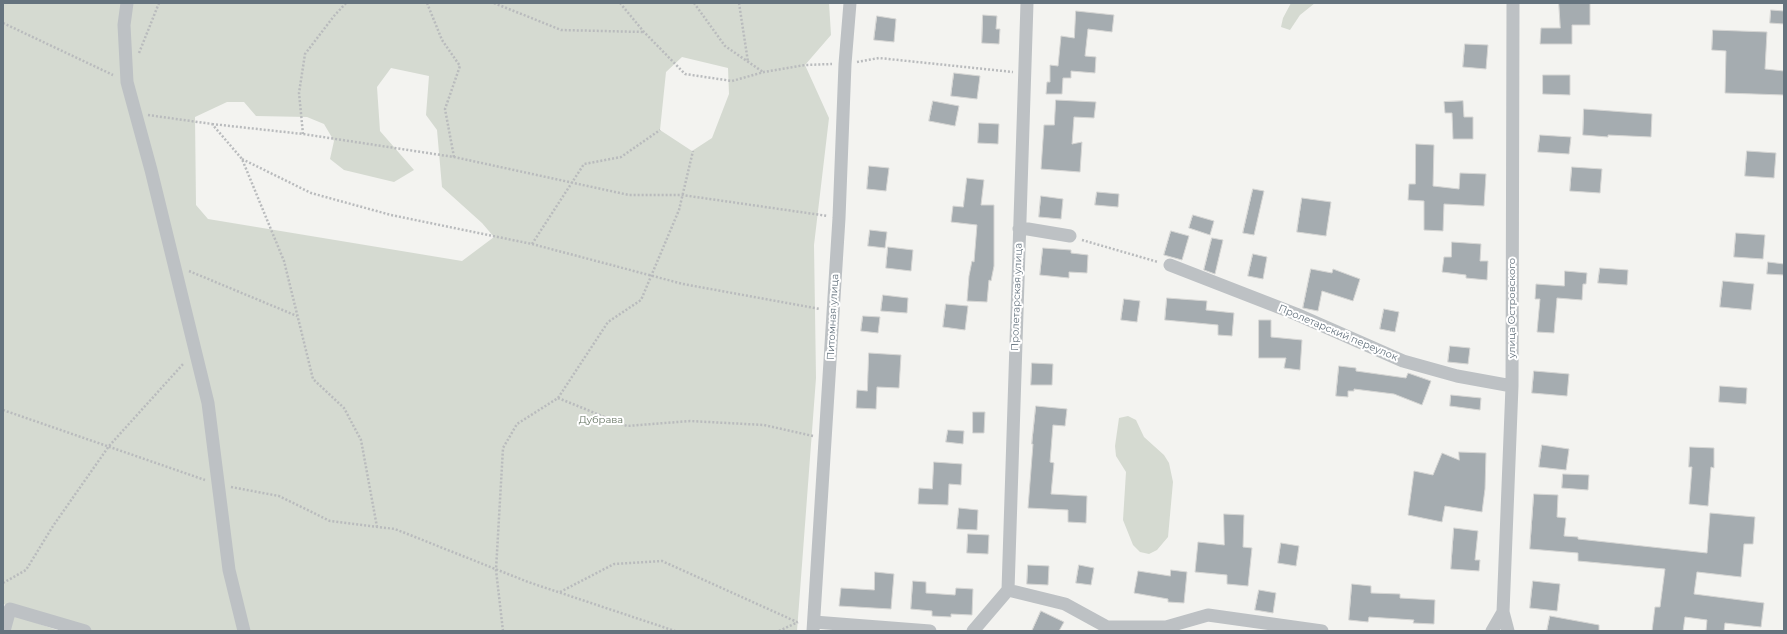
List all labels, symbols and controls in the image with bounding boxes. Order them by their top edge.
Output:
street label: Пролетарская улица [1009,243,1025,351]
street label: улица Островского [1506,258,1518,358]
street label: Питомная улица [825,274,841,360]
street label: Пролетарский переулок [1276,302,1400,364]
park label: Дубрава [579,414,623,426]

